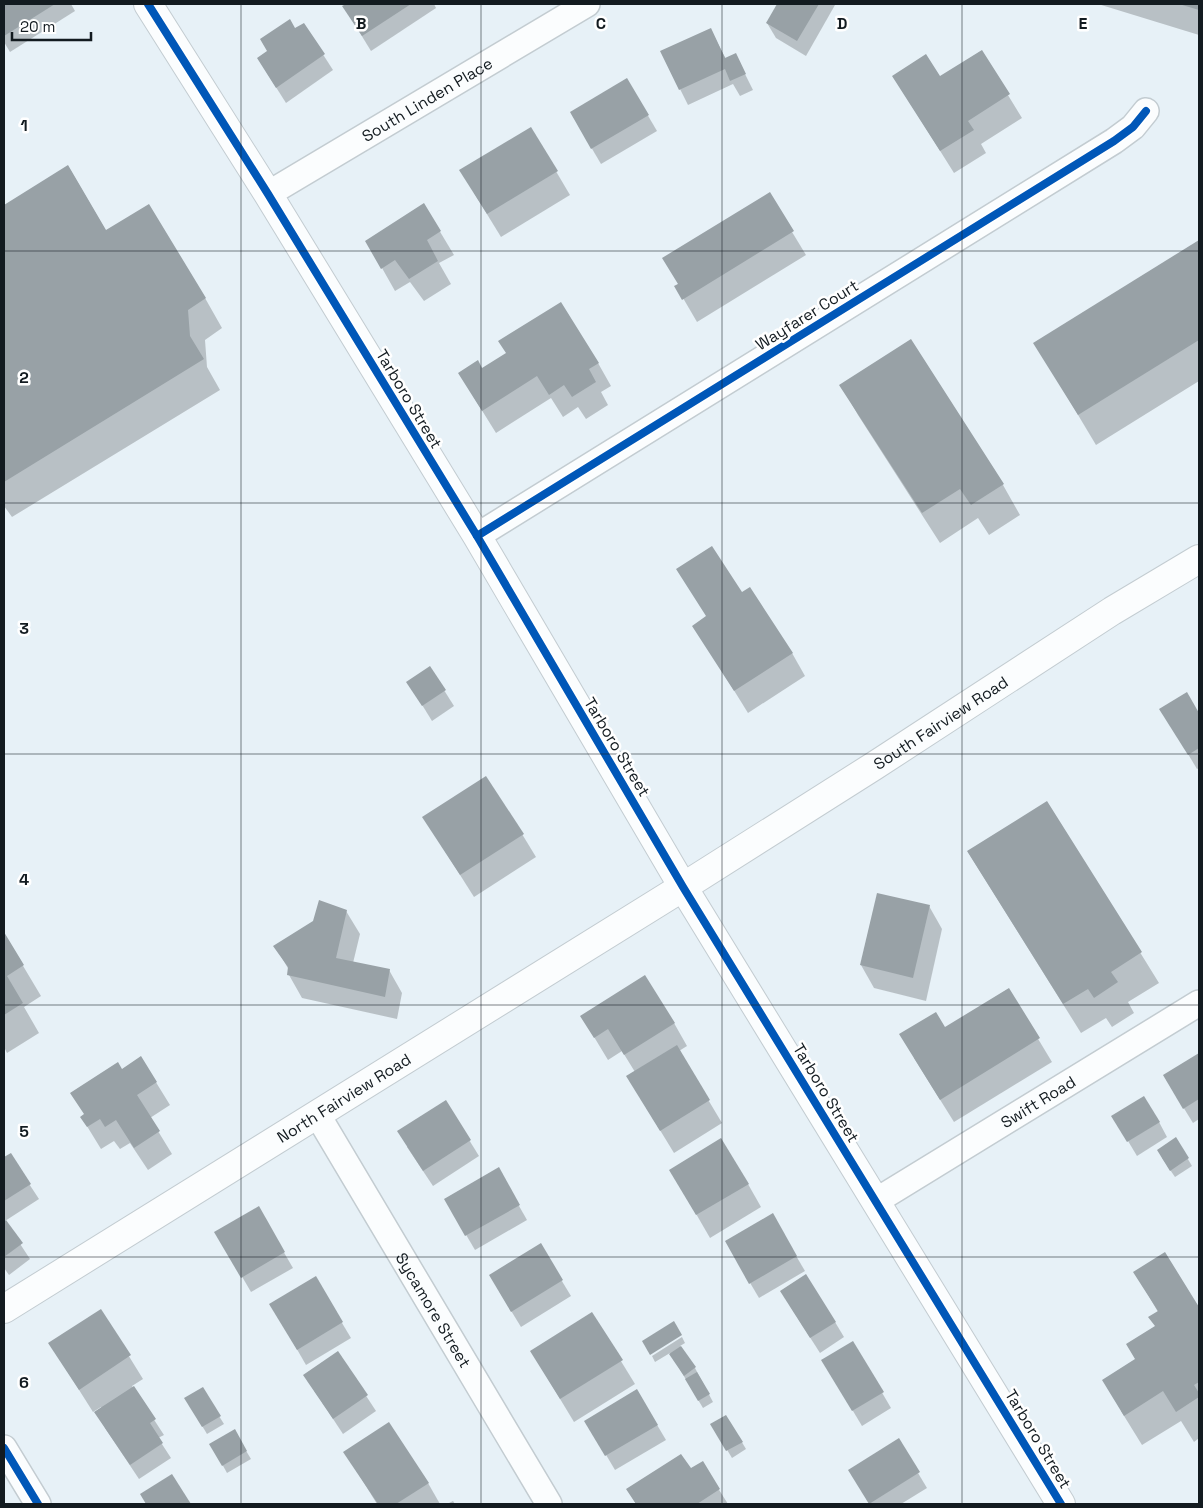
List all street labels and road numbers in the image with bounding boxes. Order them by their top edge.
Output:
street label: South Linden Place [358,52,496,146]
street label: Wayfarer Court [752,275,862,355]
street label: Tarboro Street [371,346,447,452]
street label: South Fairview Road [869,671,1012,774]
street label: Tarboro Street [579,694,655,800]
street label: Tarboro Street [788,1040,864,1146]
street label: North Fairview Road [273,1048,415,1147]
street label: Swift Road [997,1071,1079,1133]
street label: Sycamore Street [391,1249,476,1371]
street label: Tarboro Street [1000,1386,1076,1492]

